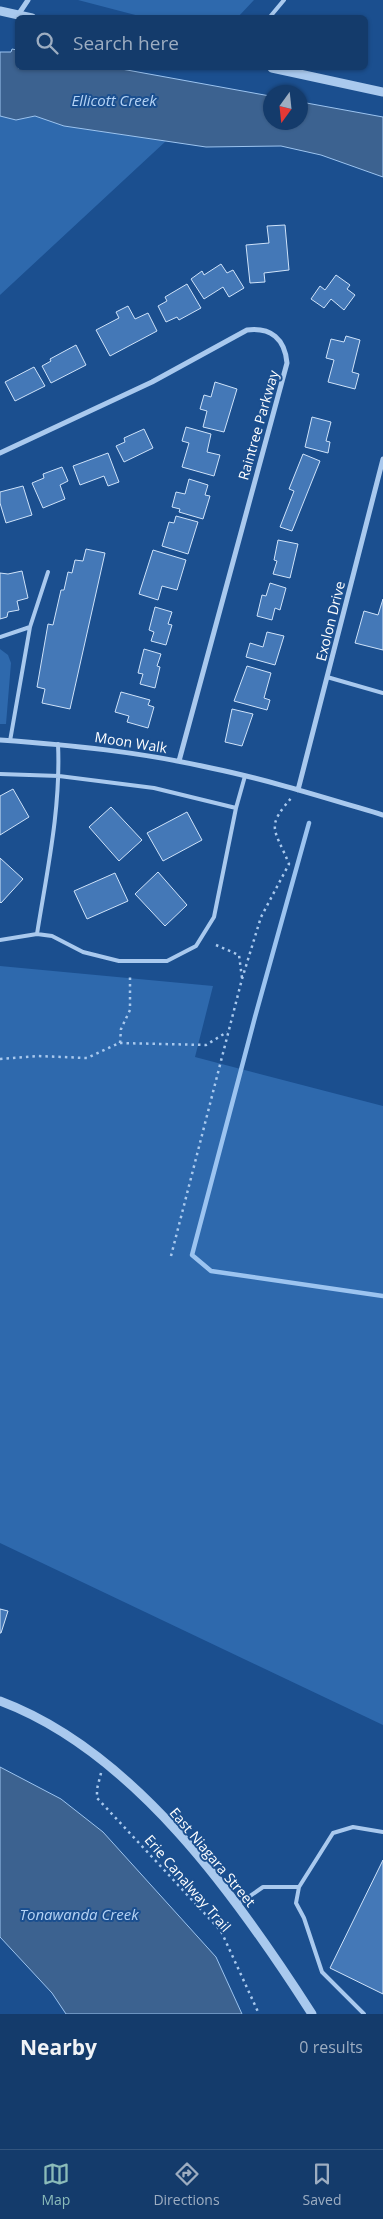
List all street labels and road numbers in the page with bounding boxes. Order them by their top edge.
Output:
street label: Raintree Parkway [233,367,283,482]
street label: Exolon Drive [311,579,349,663]
street label: Moon Walk [93,727,169,757]
street label: East Niagara Street [166,1803,260,1911]
street label: Erie Canalway Trail [141,1831,235,1935]

